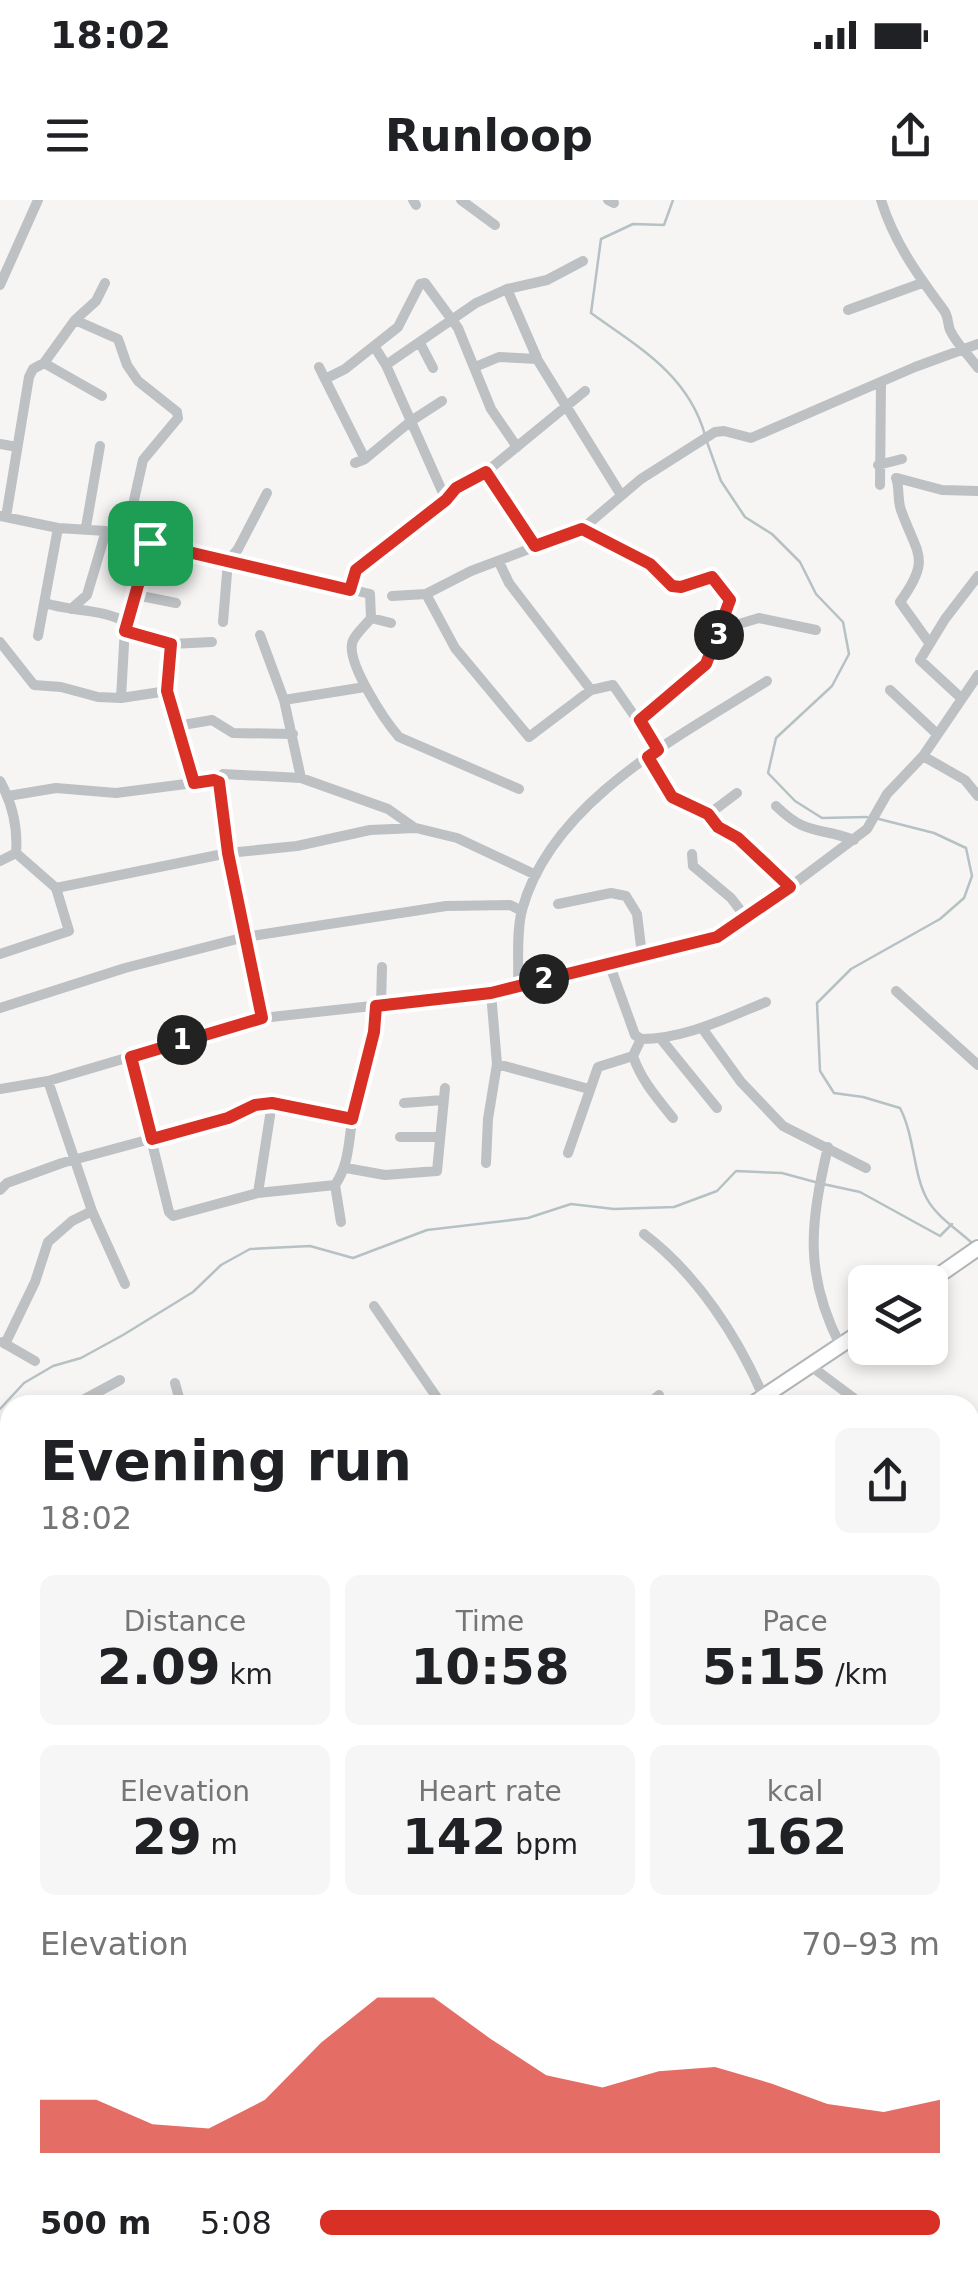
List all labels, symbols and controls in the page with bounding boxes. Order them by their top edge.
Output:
text: 18:02 [50,13,171,57]
icon: menu [40,108,95,163]
icon: share [883,108,938,163]
text: Runloop [385,109,593,162]
pin [108,501,193,586]
icon: arrive [123,516,178,571]
pin: 3 [694,610,744,660]
text: 3 [709,618,729,651]
pin: 2 [519,954,569,1004]
text: 2 [534,962,554,995]
pin: 1 [157,1015,207,1065]
text: 1 [172,1023,192,1056]
map controls [848,1265,948,1365]
button: layers [848,1265,948,1365]
button: share [835,1428,940,1533]
text: Evening run [40,1429,412,1493]
text: 18:02 [40,1499,132,1537]
text: Distance [124,1605,246,1638]
text: Time [456,1605,524,1638]
text: Pace [762,1605,828,1638]
text: 2.09 [97,1638,220,1696]
text: 10:58 [410,1638,570,1696]
text: 5:15 [702,1638,826,1696]
text: km [220,1658,273,1691]
text: /km [826,1658,888,1691]
text: Elevation [120,1775,250,1808]
text: Heart rate [418,1775,562,1808]
text: kcal [767,1775,823,1808]
text: 29 [132,1808,202,1866]
text: 142 [402,1808,506,1866]
text: 162 [743,1808,847,1866]
text: m [202,1828,238,1861]
text: bpm [506,1828,578,1861]
text: Elevation [40,1925,189,1963]
text: 70–93 m [801,1925,940,1963]
text: 500 m [40,2204,151,2242]
text: 5:08 [200,2204,272,2242]

